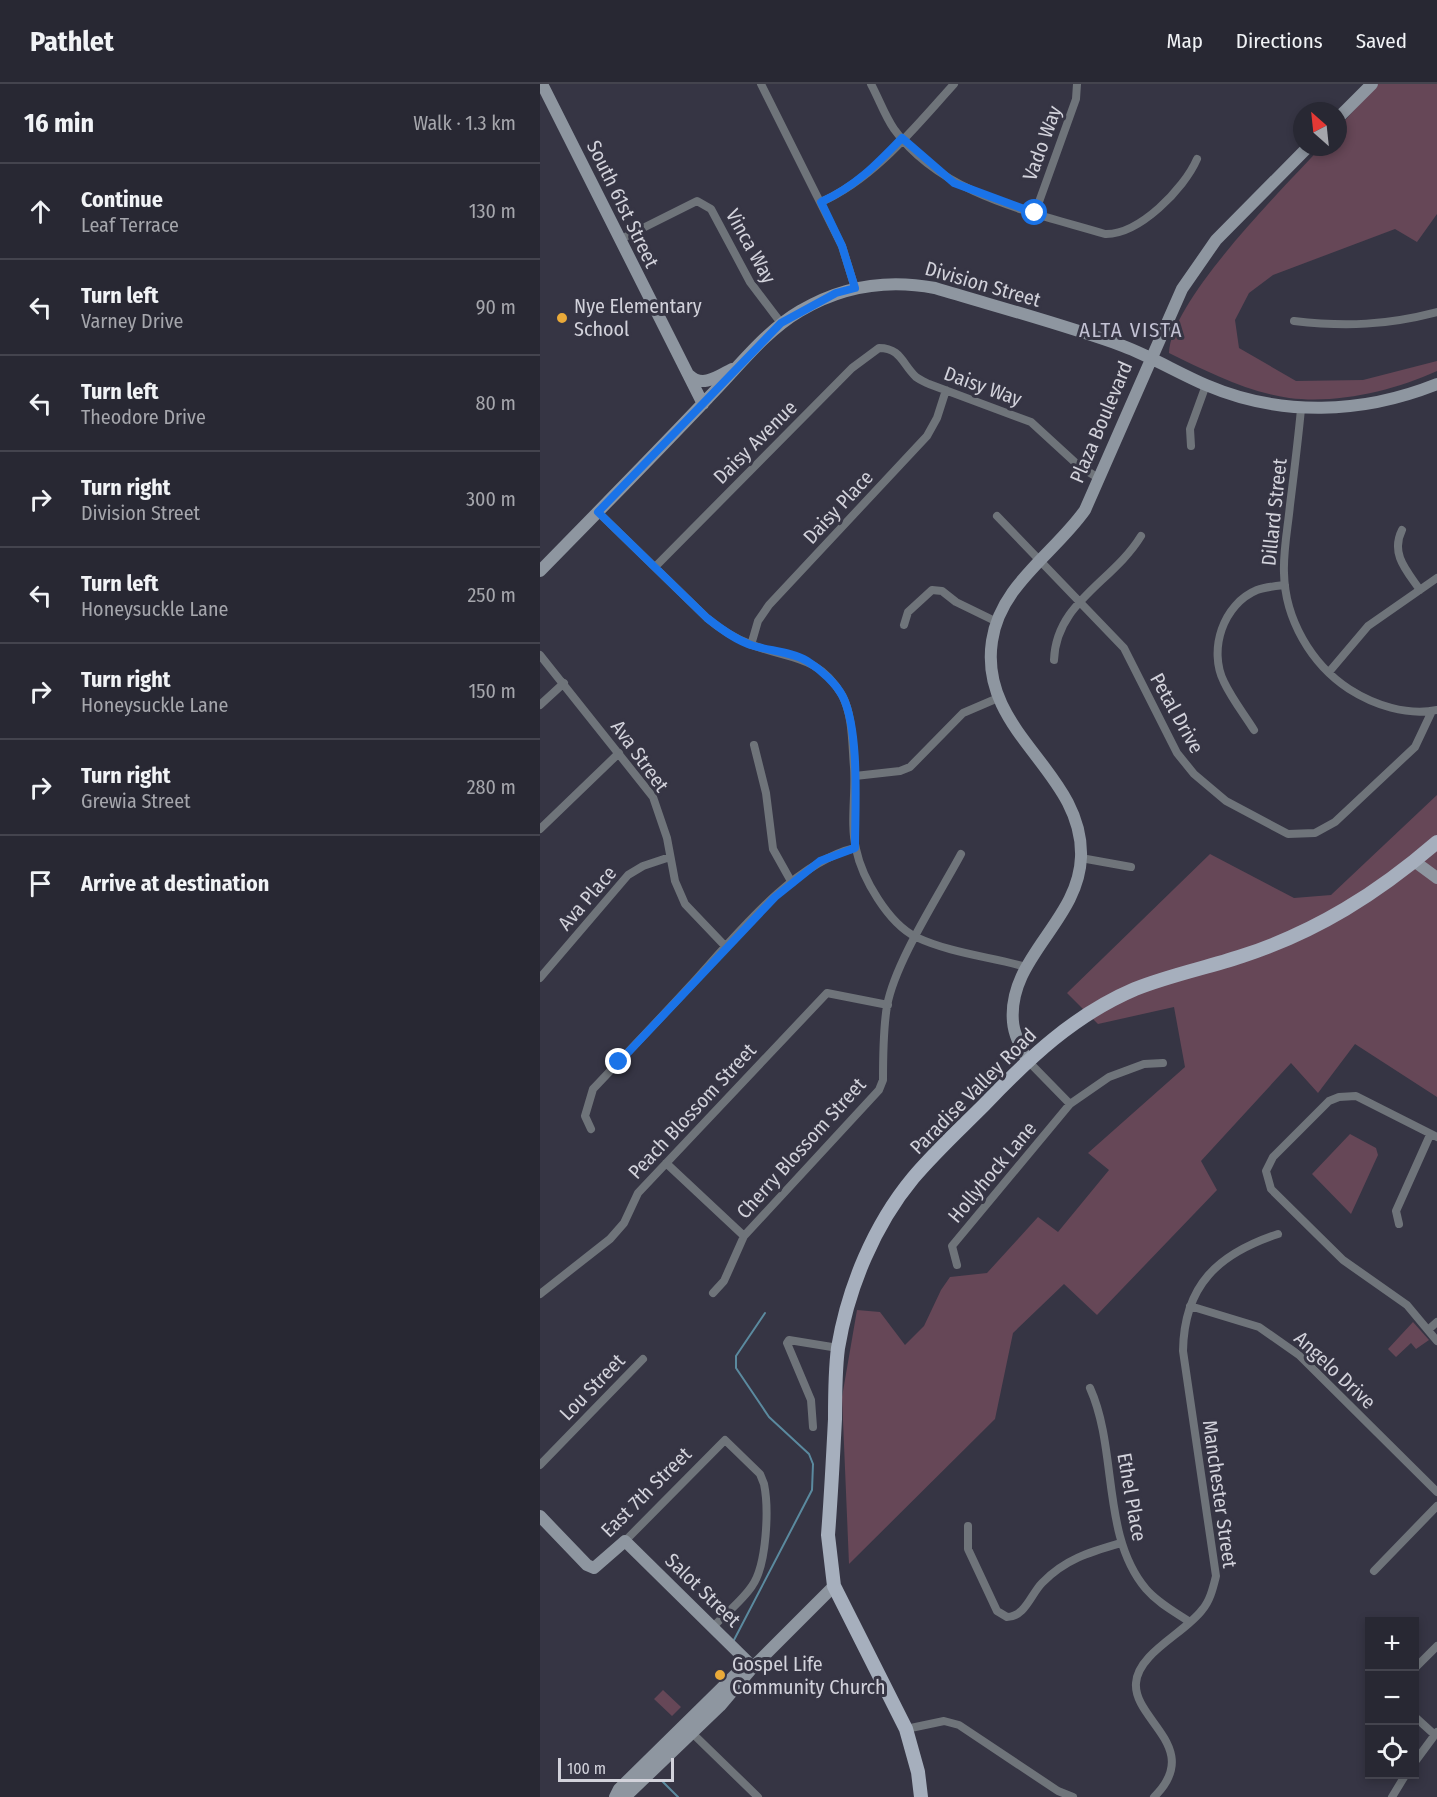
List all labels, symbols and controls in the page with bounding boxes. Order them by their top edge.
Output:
text: Pathlet [30,25,114,58]
text: Map [1166,28,1203,54]
text: Directions [1236,28,1323,54]
text: Saved [1356,28,1407,54]
street label: Vado Way [1017,102,1067,184]
north arrow [1293,102,1347,156]
text: 16 min [24,108,94,139]
text: Walk · 1.3 km [413,111,516,135]
street label: South 61st Street [582,137,664,272]
text: Continue [81,186,163,213]
icon: ahead [24,195,57,228]
text: 130 m [469,199,516,223]
route start [1021,199,1047,225]
street label: Vinca Way [721,205,781,287]
text: Leaf Terrace [81,213,179,237]
street label: Division Street [922,256,1044,312]
text: Turn left [81,282,159,309]
icon: left [24,291,57,324]
place label: Nye Elementary School [574,294,702,341]
text: 90 m [476,295,516,319]
text: Varney Drive [81,309,183,333]
marker: Nye Elementary School [555,311,569,325]
district label: ALTA VISTA [1079,317,1183,343]
street label: Plaza Boulevard [1065,358,1137,486]
street label: Daisy Way [941,361,1025,411]
text: Turn left [81,378,159,405]
icon: left [24,387,57,420]
text: 80 m [476,391,516,415]
street label: Daisy Avenue [708,395,802,489]
text: Theodore Drive [81,405,206,429]
street label: Dillard Street [1256,457,1292,567]
street label: Daisy Place [798,465,878,549]
text: Turn right [81,474,170,501]
icon: right [24,483,57,516]
text: 300 m [466,487,516,511]
text: Division Street [81,501,200,525]
text: Turn left [81,570,159,597]
icon: left [24,579,57,612]
text: 250 m [468,583,516,607]
text: Honeysuckle Lane [81,597,228,621]
text: Turn right [81,666,170,693]
street label: Petal Drive [1145,669,1209,757]
icon: right [24,675,57,708]
text: 150 m [469,679,516,703]
text: Honeysuckle Lane [81,693,228,717]
street label: Ava Street [606,715,674,797]
text: Turn right [81,762,170,789]
icon: right [24,771,57,804]
text: 280 m [467,775,516,799]
text: Grewia Street [81,789,191,813]
street label: Ava Place [553,861,621,935]
icon: arrive [24,867,57,900]
text: Arrive at destination [81,870,269,897]
street label: Paradise Valley Road [905,1023,1041,1159]
street label: Peach Blossom Street [623,1038,761,1184]
route end [605,1048,631,1074]
street label: Cherry Blossom Street [731,1072,871,1223]
street label: Hollyhock Lane [943,1117,1041,1227]
street label: Angelo Drive [1289,1326,1381,1414]
street label: Lou Street [554,1348,630,1425]
street label: Manchester Street [1198,1419,1242,1570]
street label: East 7th Street [596,1442,696,1542]
street label: Ethel Place [1112,1451,1152,1543]
street label: Salot Street [660,1548,746,1632]
map controls [1365,1617,1419,1779]
button: + [1365,1617,1419,1671]
place label: Gospel Life Community Church [732,1652,886,1699]
marker: Gospel Life Community Church [713,1668,727,1682]
button: − [1365,1671,1419,1725]
button: locate [1365,1725,1419,1779]
scale bar [558,1755,674,1782]
text: 100 m [567,1759,606,1778]

